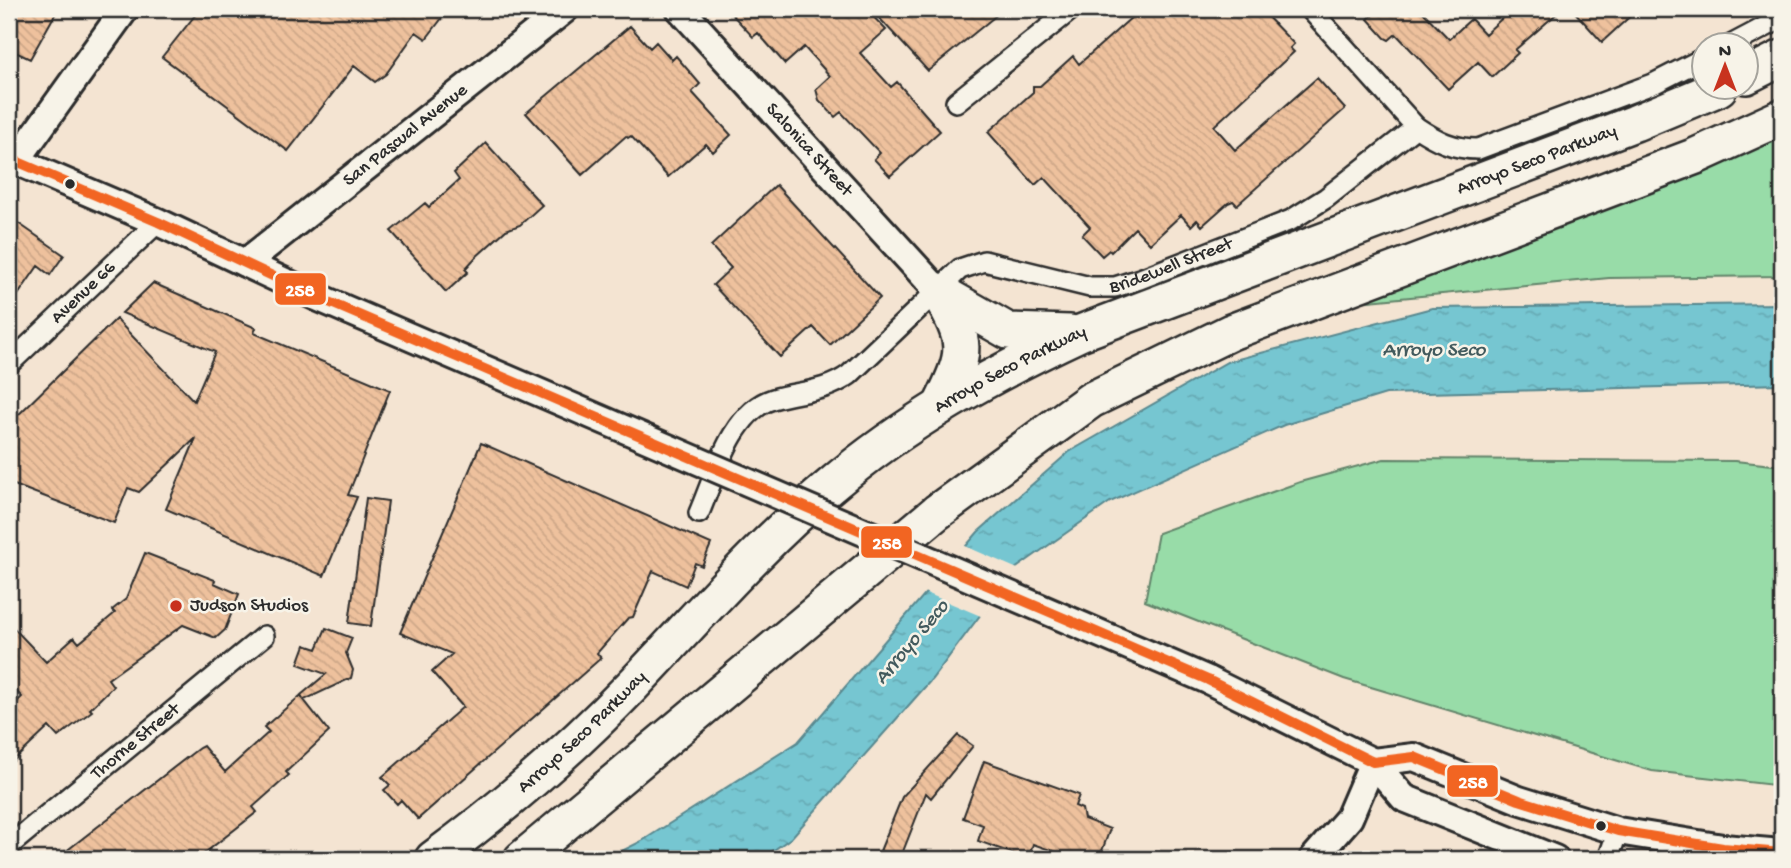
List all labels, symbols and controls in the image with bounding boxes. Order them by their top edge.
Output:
north arrow [1690,32,1760,102]
text: N [1719,41,1731,64]
street label: San Pascual Avenue [339,79,473,192]
street label: Salonica Street [760,98,859,203]
street label: Arroyo Seco Parkway [1454,119,1620,201]
unlabelled marker [63,177,77,191]
street label: Bridewell Street [1109,232,1238,299]
street label: Avenue 66 [46,256,121,329]
line badge: 258 [274,272,327,306]
text: 258 [285,281,315,304]
street label: Arroyo Seco Parkway [930,320,1090,419]
water label: Arroyo Seco [1383,339,1487,364]
line badge: 258 [860,525,913,559]
text: 258 [872,534,902,557]
place label: Judson Studios [190,595,309,618]
water label: Arroyo Seco [870,595,956,690]
marker: Judson Studios [168,598,184,614]
street label: Arroyo Seco Parkway [513,666,652,799]
street label: Thorne Street [86,697,186,786]
line badge: 258 [1446,764,1499,798]
text: 258 [1458,773,1488,796]
unlabelled marker [1594,819,1608,833]

